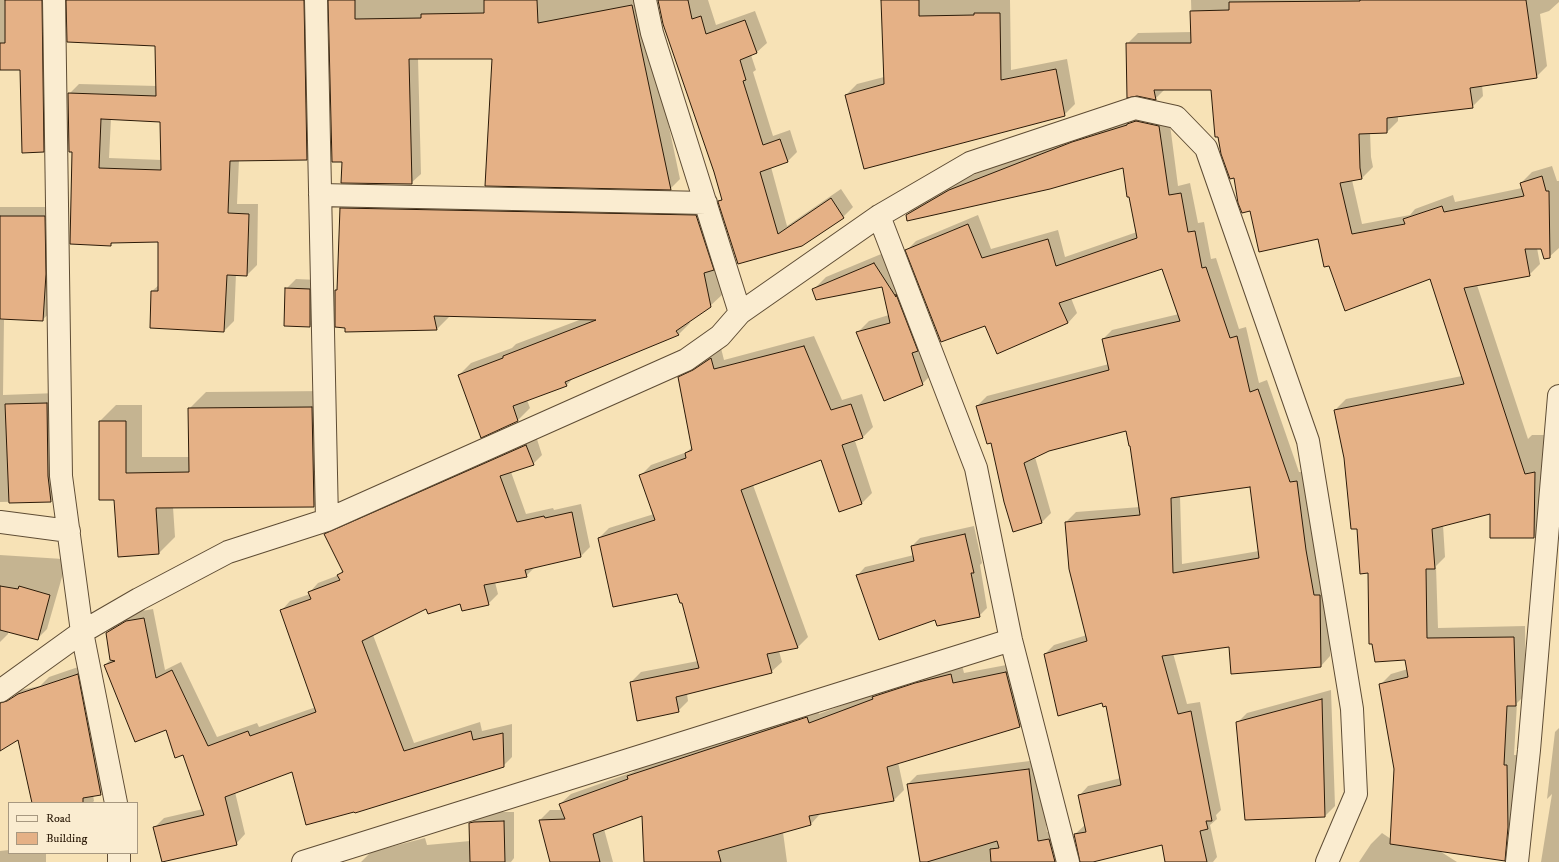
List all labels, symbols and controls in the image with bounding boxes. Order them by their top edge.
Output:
legend [8,802,138,854]
text: Road [46,811,71,826]
text: Building [46,831,87,846]

